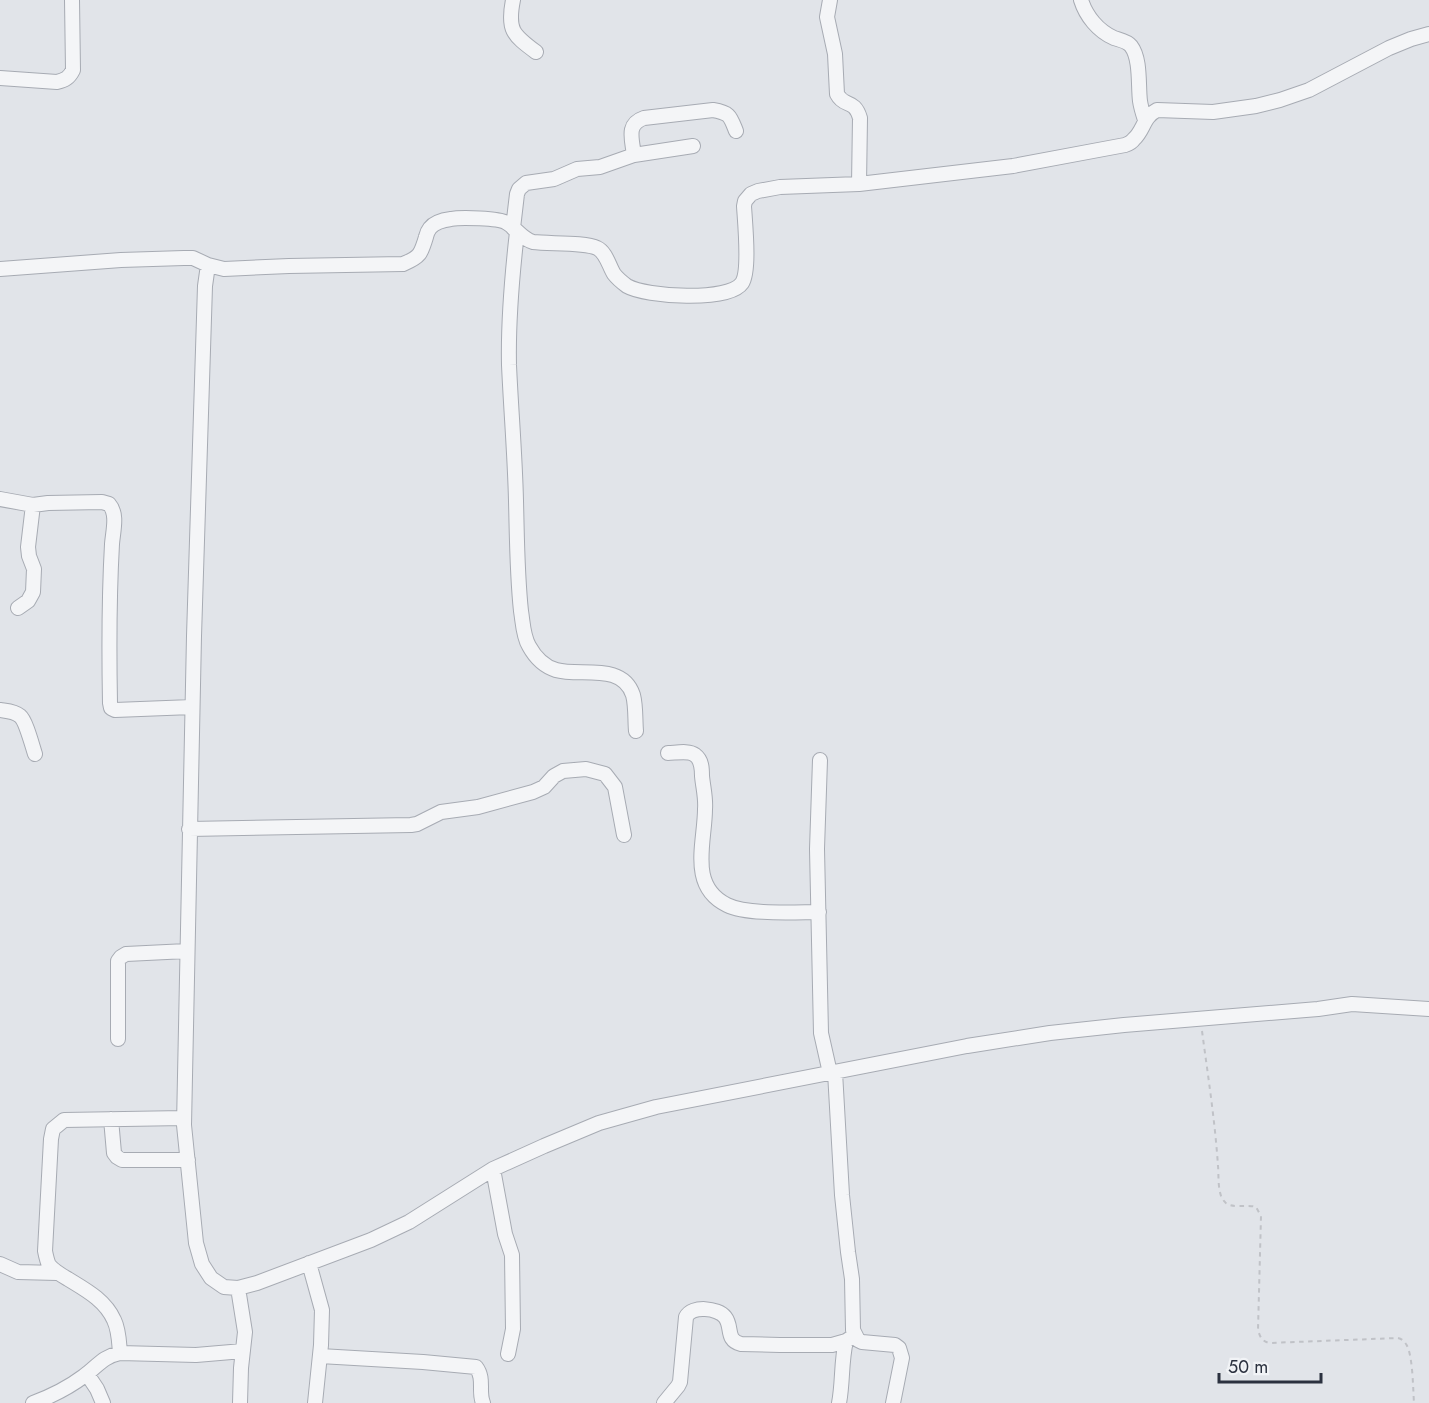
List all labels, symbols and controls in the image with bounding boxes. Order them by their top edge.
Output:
scale bar [1219,1346,1321,1384]
text: 50 m [1228,1354,1268,1380]

